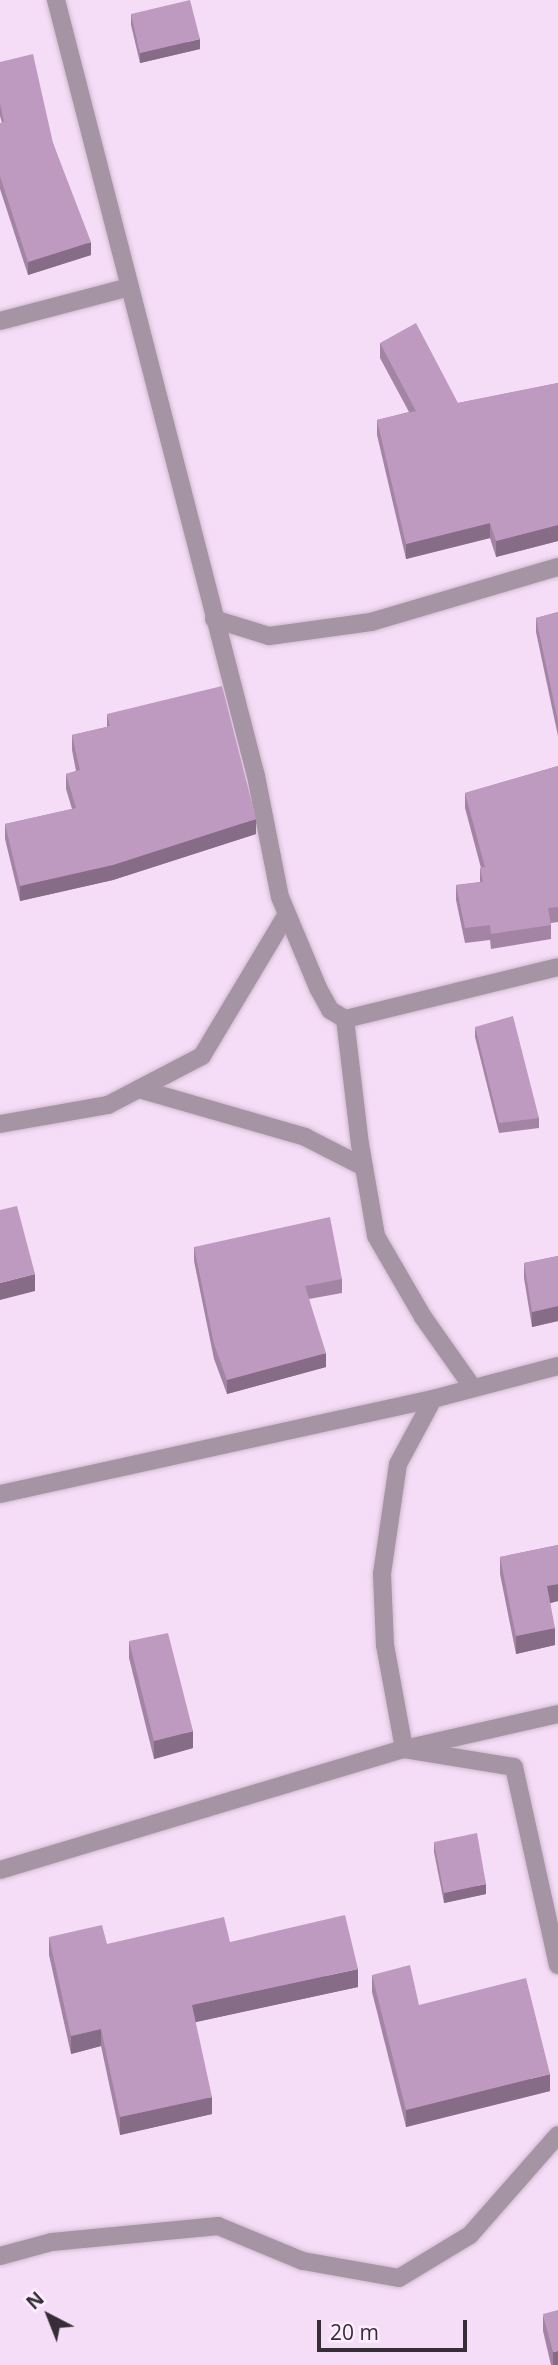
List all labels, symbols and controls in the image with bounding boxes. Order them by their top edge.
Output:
north arrow [14,2281,84,2351]
text: N [21,2286,49,2315]
scale bar [320,2306,470,2350]
text: 20 m [330,2318,379,2346]

